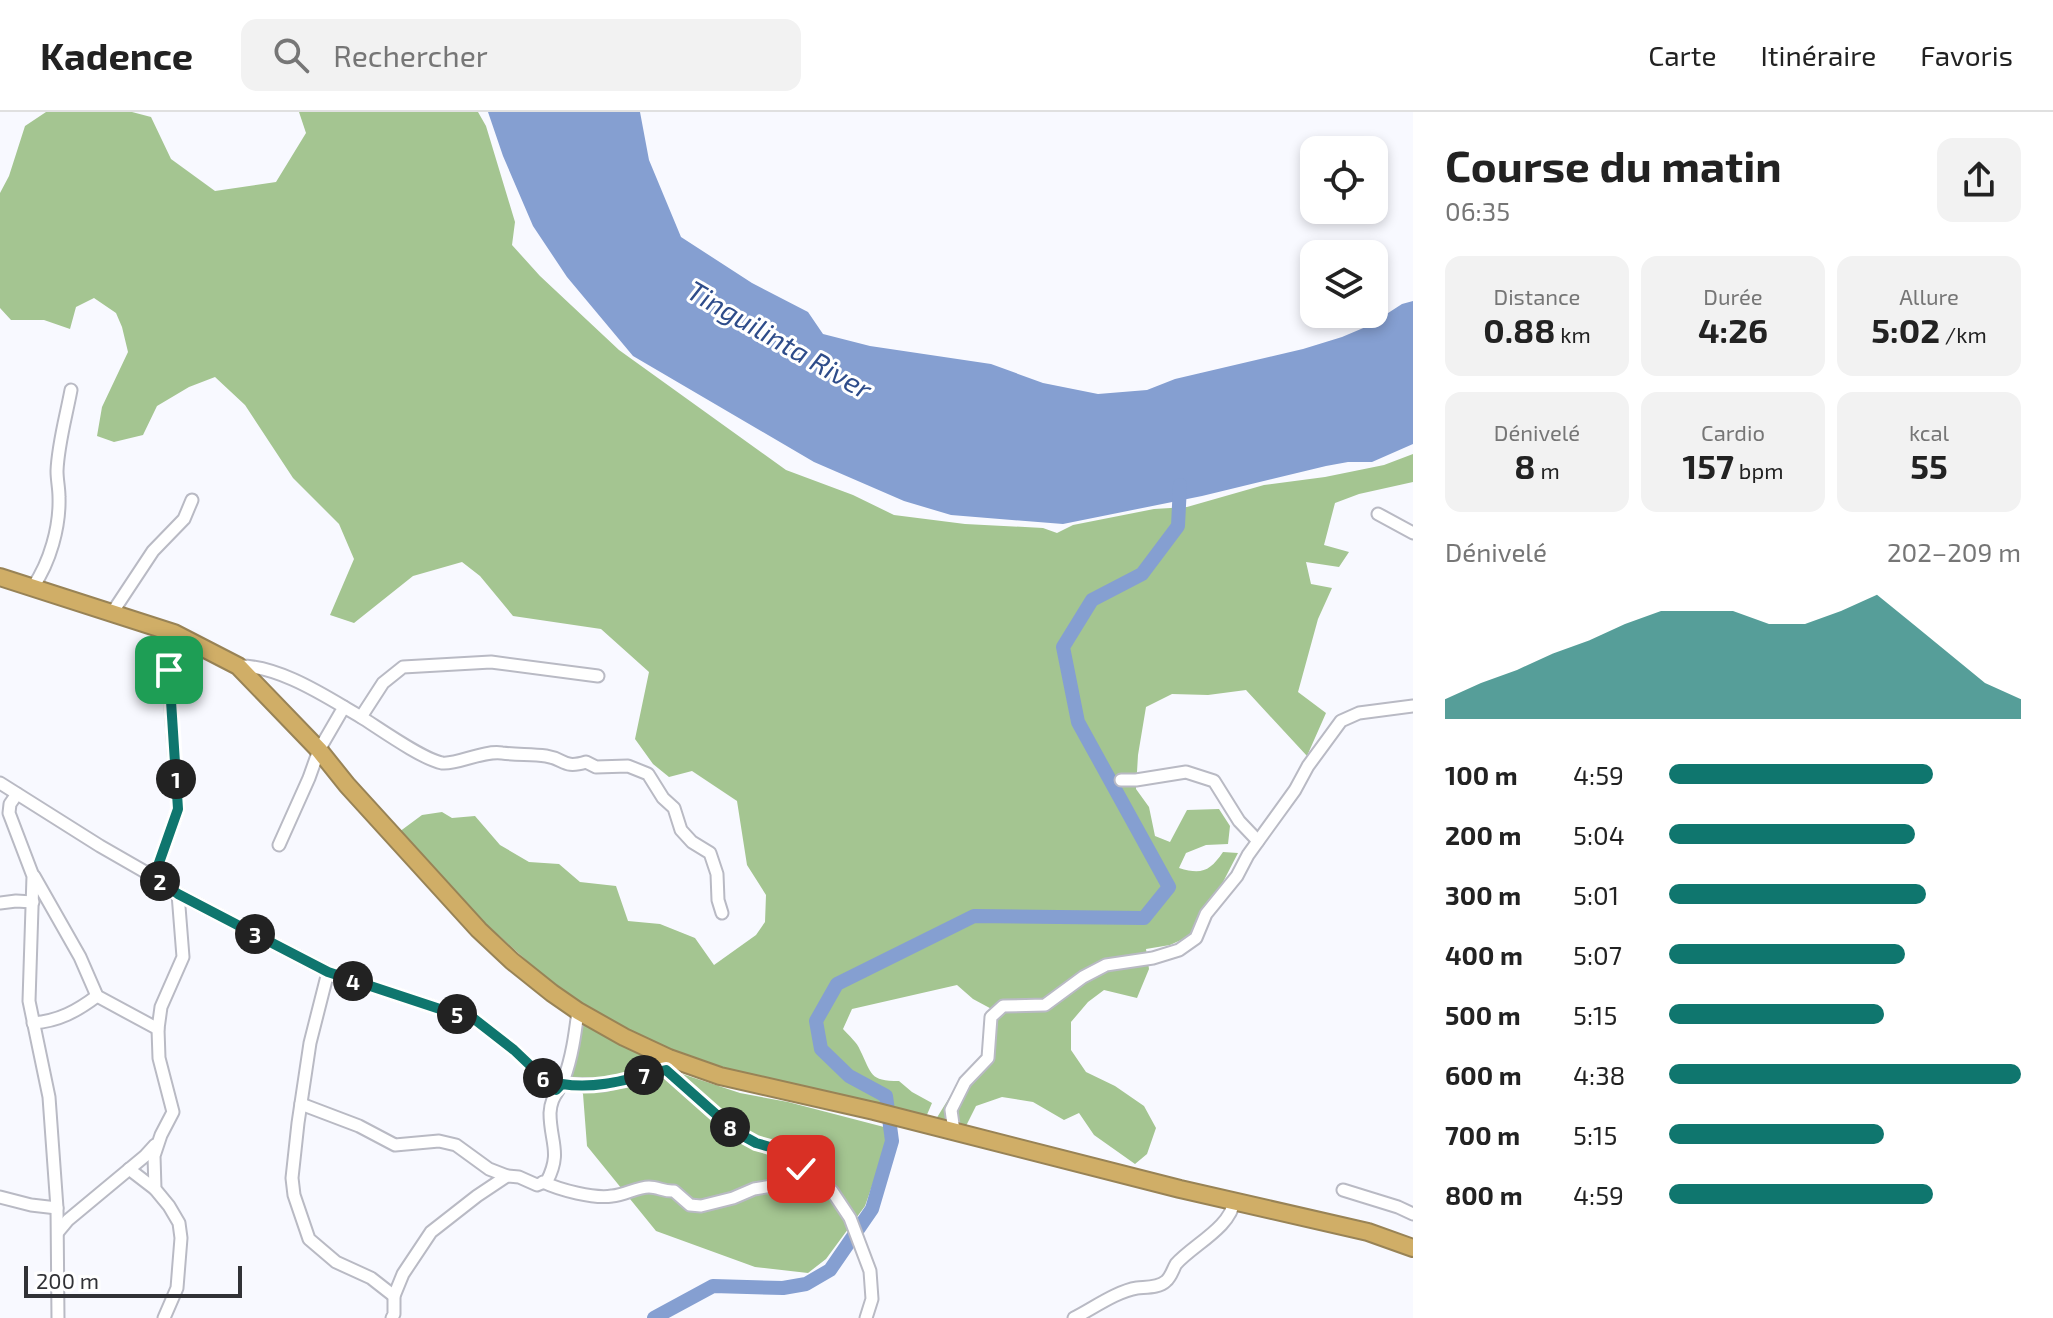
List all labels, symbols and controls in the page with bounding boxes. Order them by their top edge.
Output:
search box [241,19,801,91]
text: Kadence [40,32,193,78]
icon: search [269,33,313,77]
text: Rechercher [333,37,488,73]
text: Carte [1648,38,1717,72]
text: Itinéraire [1761,38,1876,72]
text: Favoris [1920,38,2013,72]
map controls [1300,136,1388,328]
button: locate [1300,136,1388,224]
text: Course du matin [1445,138,1782,191]
button: share [1937,138,2021,222]
text: 06:35 [1445,195,1510,226]
button: layers [1300,240,1388,328]
water label: Tinguilinta River [682,272,879,406]
text: Distance [1494,283,1580,309]
text: Durée [1703,283,1763,309]
text: Allure [1899,283,1959,309]
text: 0.88 [1483,309,1555,350]
text: 4:26 [1698,309,1768,350]
text: 5:02 [1871,309,1940,350]
text: km [1555,321,1591,347]
text: /km [1940,321,1987,347]
text: Dénivelé [1494,419,1580,445]
text: Cardio [1701,419,1765,445]
text: kcal [1909,419,1949,445]
text: 8 [1514,445,1536,486]
text: 157 [1683,445,1734,486]
text: 55 [1910,445,1948,486]
text: m [1536,457,1560,483]
text: bpm [1734,457,1783,483]
text: Dénivelé [1445,536,1547,567]
text: 202–209 m [1887,536,2021,567]
pin [135,636,203,704]
icon: arrive [147,648,191,692]
pin: 1 [156,759,196,799]
text: 100 m [1445,759,1518,790]
text: 4:59 [1573,759,1624,790]
text: 1 [171,766,181,792]
text: 200 m [1445,819,1521,850]
text: 5:04 [1573,819,1625,850]
pin: 2 [140,861,180,901]
text: 2 [154,868,166,894]
text: 300 m [1445,879,1521,910]
text: 5:01 [1573,879,1619,910]
pin: 3 [235,914,275,954]
text: 3 [249,921,261,947]
text: 400 m [1445,939,1523,970]
text: 5:07 [1573,939,1622,970]
pin: 4 [333,961,373,1001]
text: 4 [346,968,360,994]
pin: 5 [437,994,477,1034]
text: 500 m [1445,999,1521,1030]
text: 5:15 [1573,999,1617,1030]
text: 5 [451,1001,463,1027]
pin: 7 [624,1055,664,1095]
pin: 6 [523,1058,563,1098]
text: 600 m [1445,1059,1522,1090]
text: 4:38 [1573,1059,1625,1090]
text: 7 [638,1062,650,1088]
text: 6 [537,1065,549,1091]
pin: 8 [710,1107,750,1147]
text: 8 [723,1114,737,1140]
text: 700 m [1445,1119,1520,1150]
text: 5:15 [1573,1119,1617,1150]
pin [767,1135,835,1203]
icon: check [779,1147,823,1191]
text: 800 m [1445,1179,1523,1210]
text: 4:59 [1573,1179,1624,1210]
scale bar [24,1262,242,1298]
text: 200 m [36,1267,99,1293]

